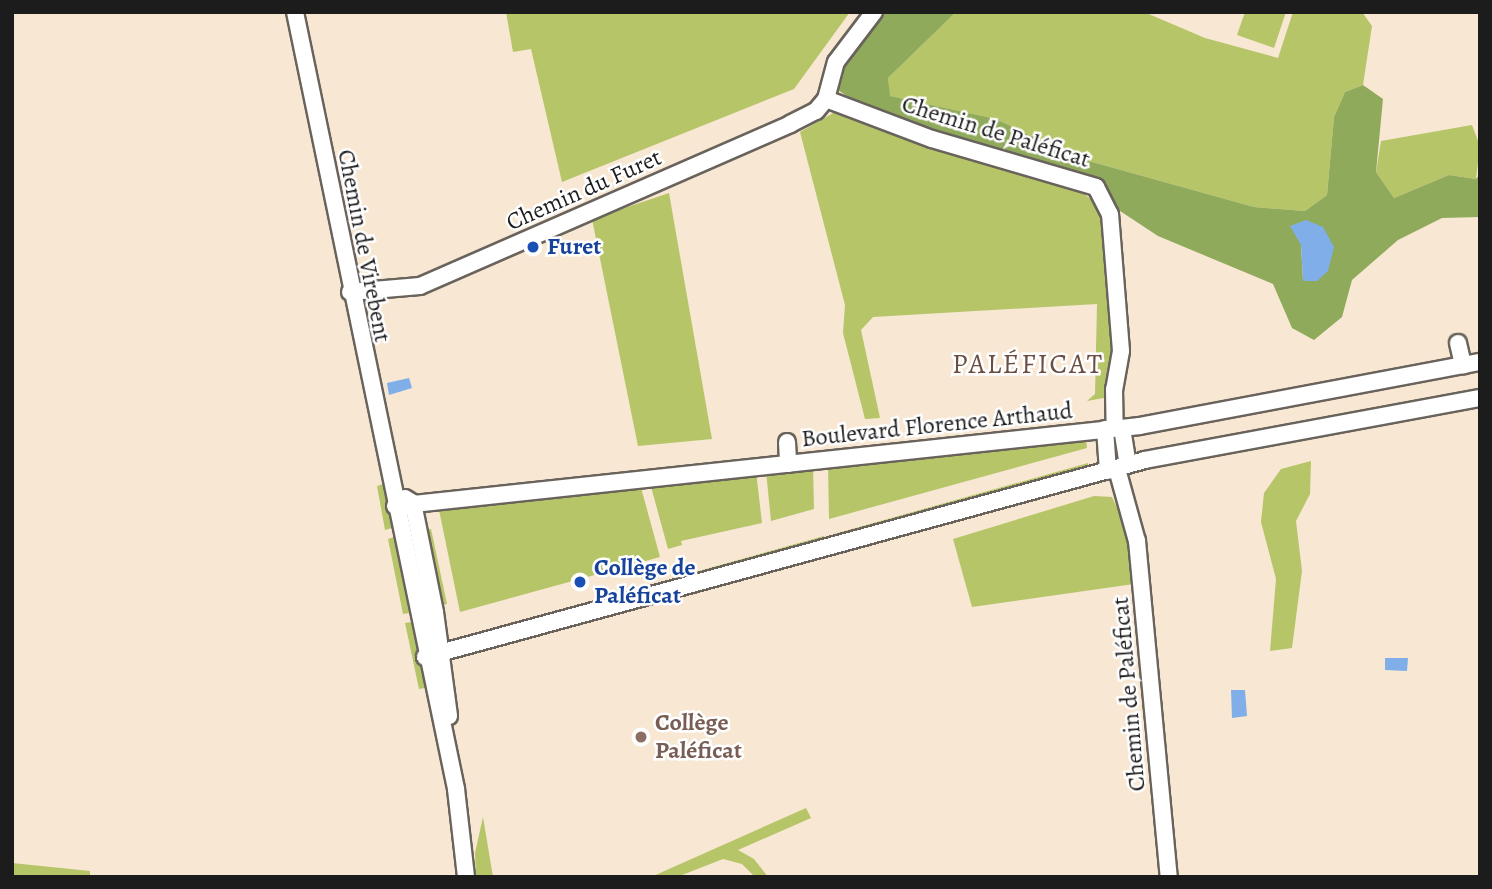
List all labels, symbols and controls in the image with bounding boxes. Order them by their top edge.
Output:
street label: Chemin de Paléficat [898,90,1094,174]
street label: Chemin du Furet [502,143,666,237]
street label: Chemin de Virebent [331,147,397,345]
place label: Furet [547,233,601,261]
marker: Furet [525,239,541,255]
district label: PALÉFICAT [953,347,1103,381]
street label: Boulevard Florence Arthaud [800,396,1074,454]
place label: Collège de Paléficat [594,554,696,610]
marker: Collège de Paléficat [572,574,588,590]
street label: Chemin de Paléficat [1106,595,1152,793]
place label: Collège Paléficat [655,709,742,765]
marker: Collège Paléficat [633,729,649,745]

